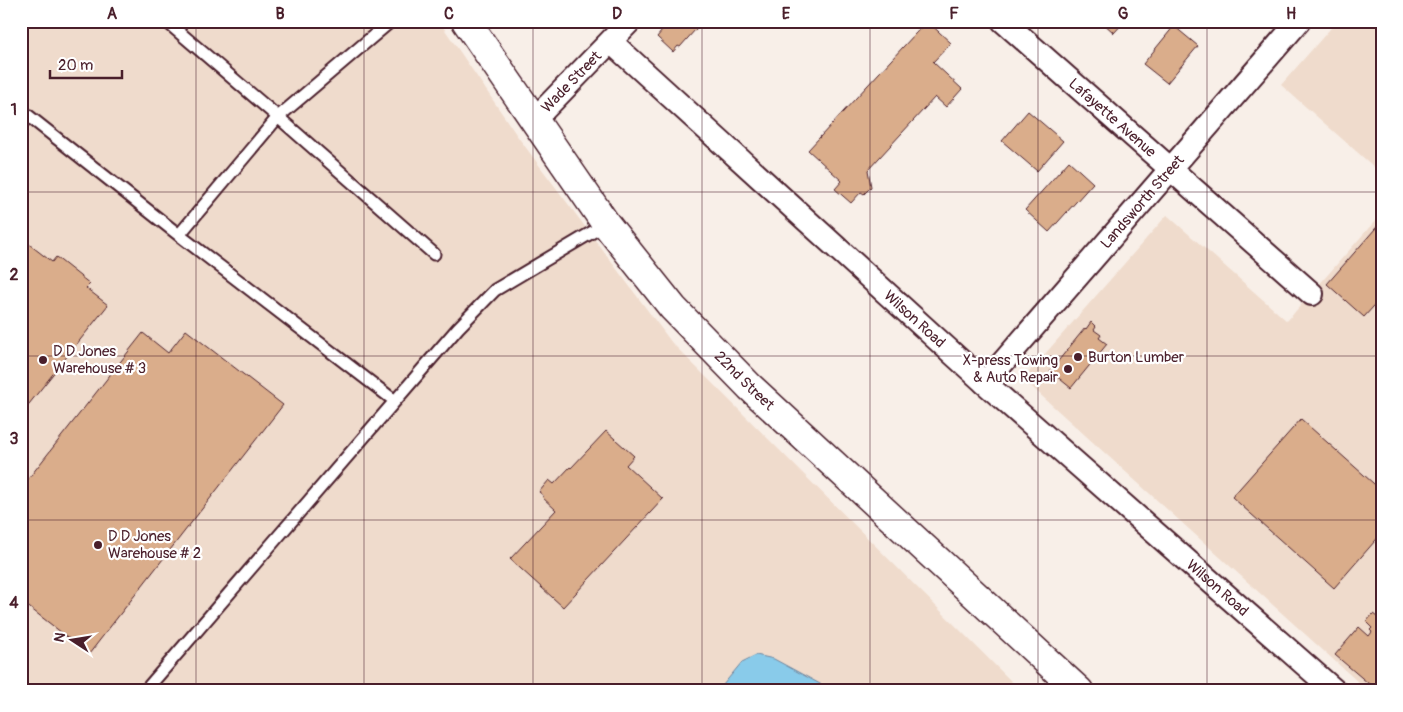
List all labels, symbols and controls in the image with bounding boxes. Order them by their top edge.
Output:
text: A [107,4,118,24]
text: B [275,4,285,24]
text: C [444,4,454,24]
text: D [612,4,622,24]
text: E [782,4,791,24]
text: F [949,4,959,24]
text: G [1118,4,1129,24]
text: H [1286,4,1296,24]
street label: Wade Street [537,46,606,117]
scale bar [50,48,122,80]
text: 20 m [58,56,93,75]
street label: Lafayette Avenue [1065,74,1161,162]
text: 1 [11,100,17,120]
street label: Landsworth Street [1096,150,1189,253]
text: 2 [10,265,19,285]
street label: Wilson Road [880,286,949,352]
place label: D D Jones Warehouse # 3 [53,342,146,378]
street label: 22nd Street [711,347,779,415]
place label: Burton Lumber [1088,348,1185,367]
place label: X-press Towing & Auto Repair [963,351,1059,387]
marker: Burton Lumber [1072,351,1084,363]
marker: D D Jones Warehouse # 3 [37,354,49,366]
marker: X-press Towing & Auto Repair [1062,363,1074,375]
text: 3 [10,429,19,449]
place label: D D Jones Warehouse # 2 [108,527,201,563]
marker: D D Jones Warehouse # 2 [92,539,104,551]
street label: Wilson Road [1183,555,1253,620]
text: 4 [9,593,19,613]
north arrow [48,614,98,664]
text: N [50,631,69,644]

